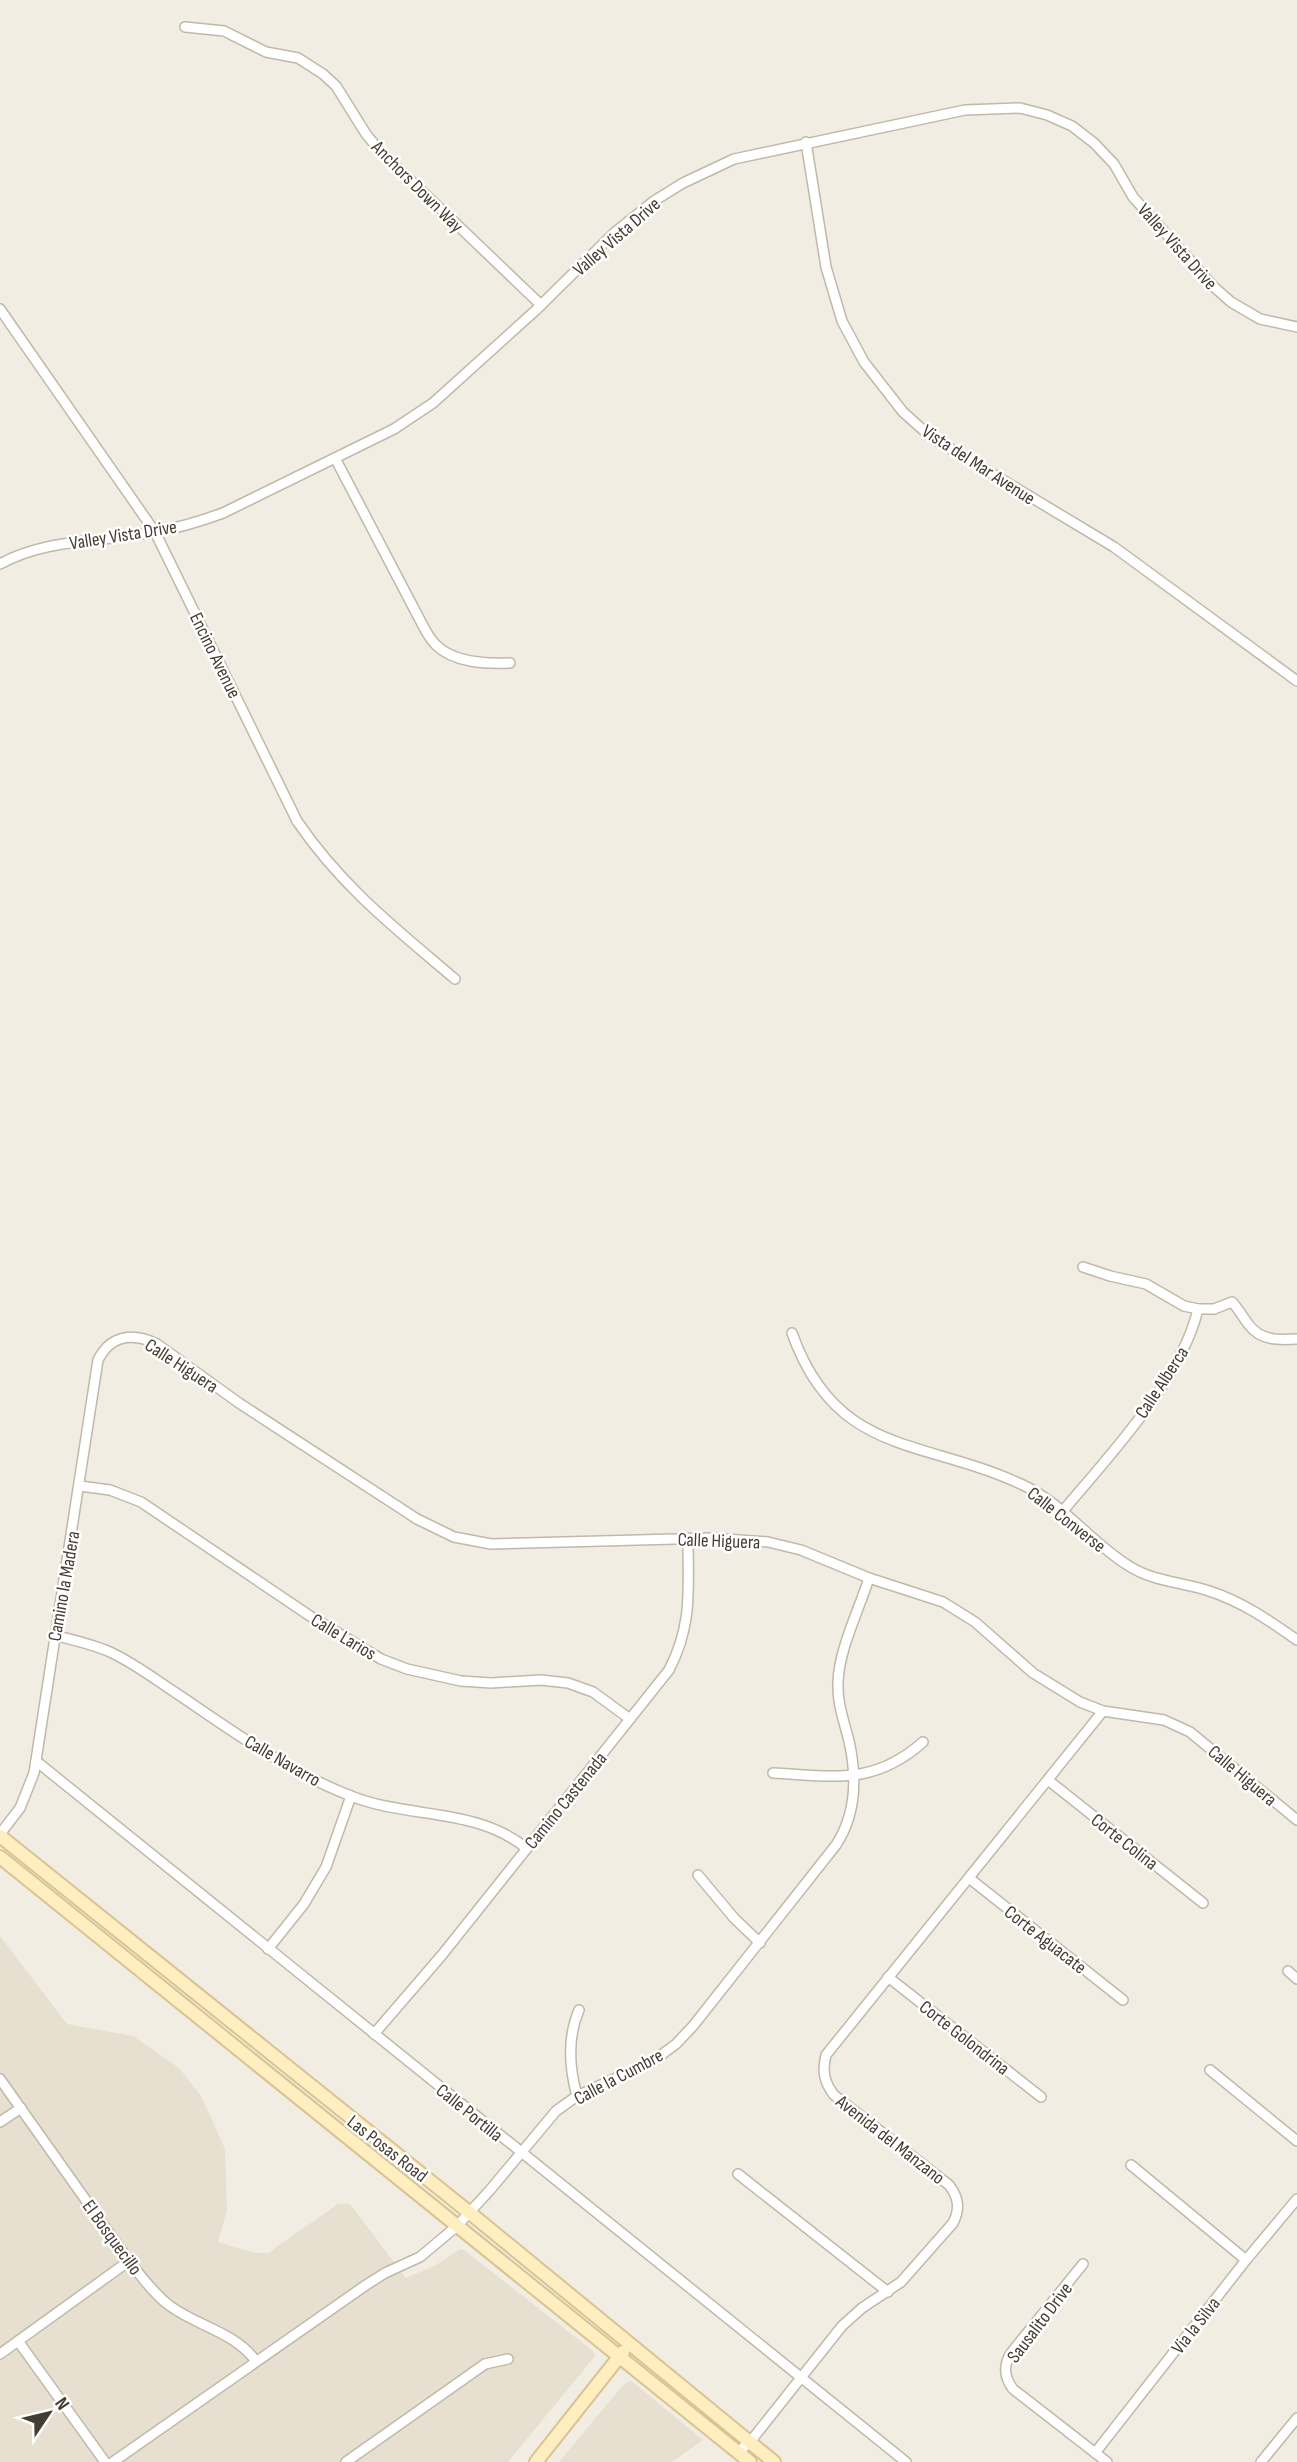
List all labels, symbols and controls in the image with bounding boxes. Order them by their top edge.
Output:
street label: Anchors Down Way [365,136,468,238]
street label: Valley Vista Drive [569,193,665,281]
street label: Valley Vista Drive [1132,199,1222,295]
street label: Vista del Mar Avenue [917,420,1039,510]
street label: Valley Vista Drive [68,516,179,555]
street label: Encino Avenue [184,609,245,702]
street label: Calle Higuera [140,1334,222,1398]
street label: Calle Alberca [1131,1343,1194,1423]
street label: Calle Converse [1022,1482,1110,1558]
street label: Camino la Madera [43,1529,85,1643]
street label: Calle Higuera [677,1529,761,1554]
street label: Calle Larios [306,1609,380,1666]
street label: Calle Navarro [240,1730,324,1792]
street label: Calle Higuera [1203,1741,1281,1812]
street label: Camino Castenada [520,1748,612,1854]
street label: Corte Colina [1086,1809,1162,1875]
street label: Corte Aguacate [999,1901,1091,1979]
street label: Corte Golondrina [914,1996,1014,2081]
street label: Calle la Cumbre [570,2044,667,2110]
street label: Calle Portilla [431,2079,507,2147]
street label: Avenida del Manzano [830,2090,949,2190]
street label: Las Posas Road [342,2111,432,2188]
street label: El Bosquecillo [77,2196,147,2280]
street label: Sausalito Drive [1003,2278,1078,2368]
street label: Via la Silva [1167,2293,1226,2359]
north arrow [14,2378,84,2448]
text: N [49,2393,74,2415]

